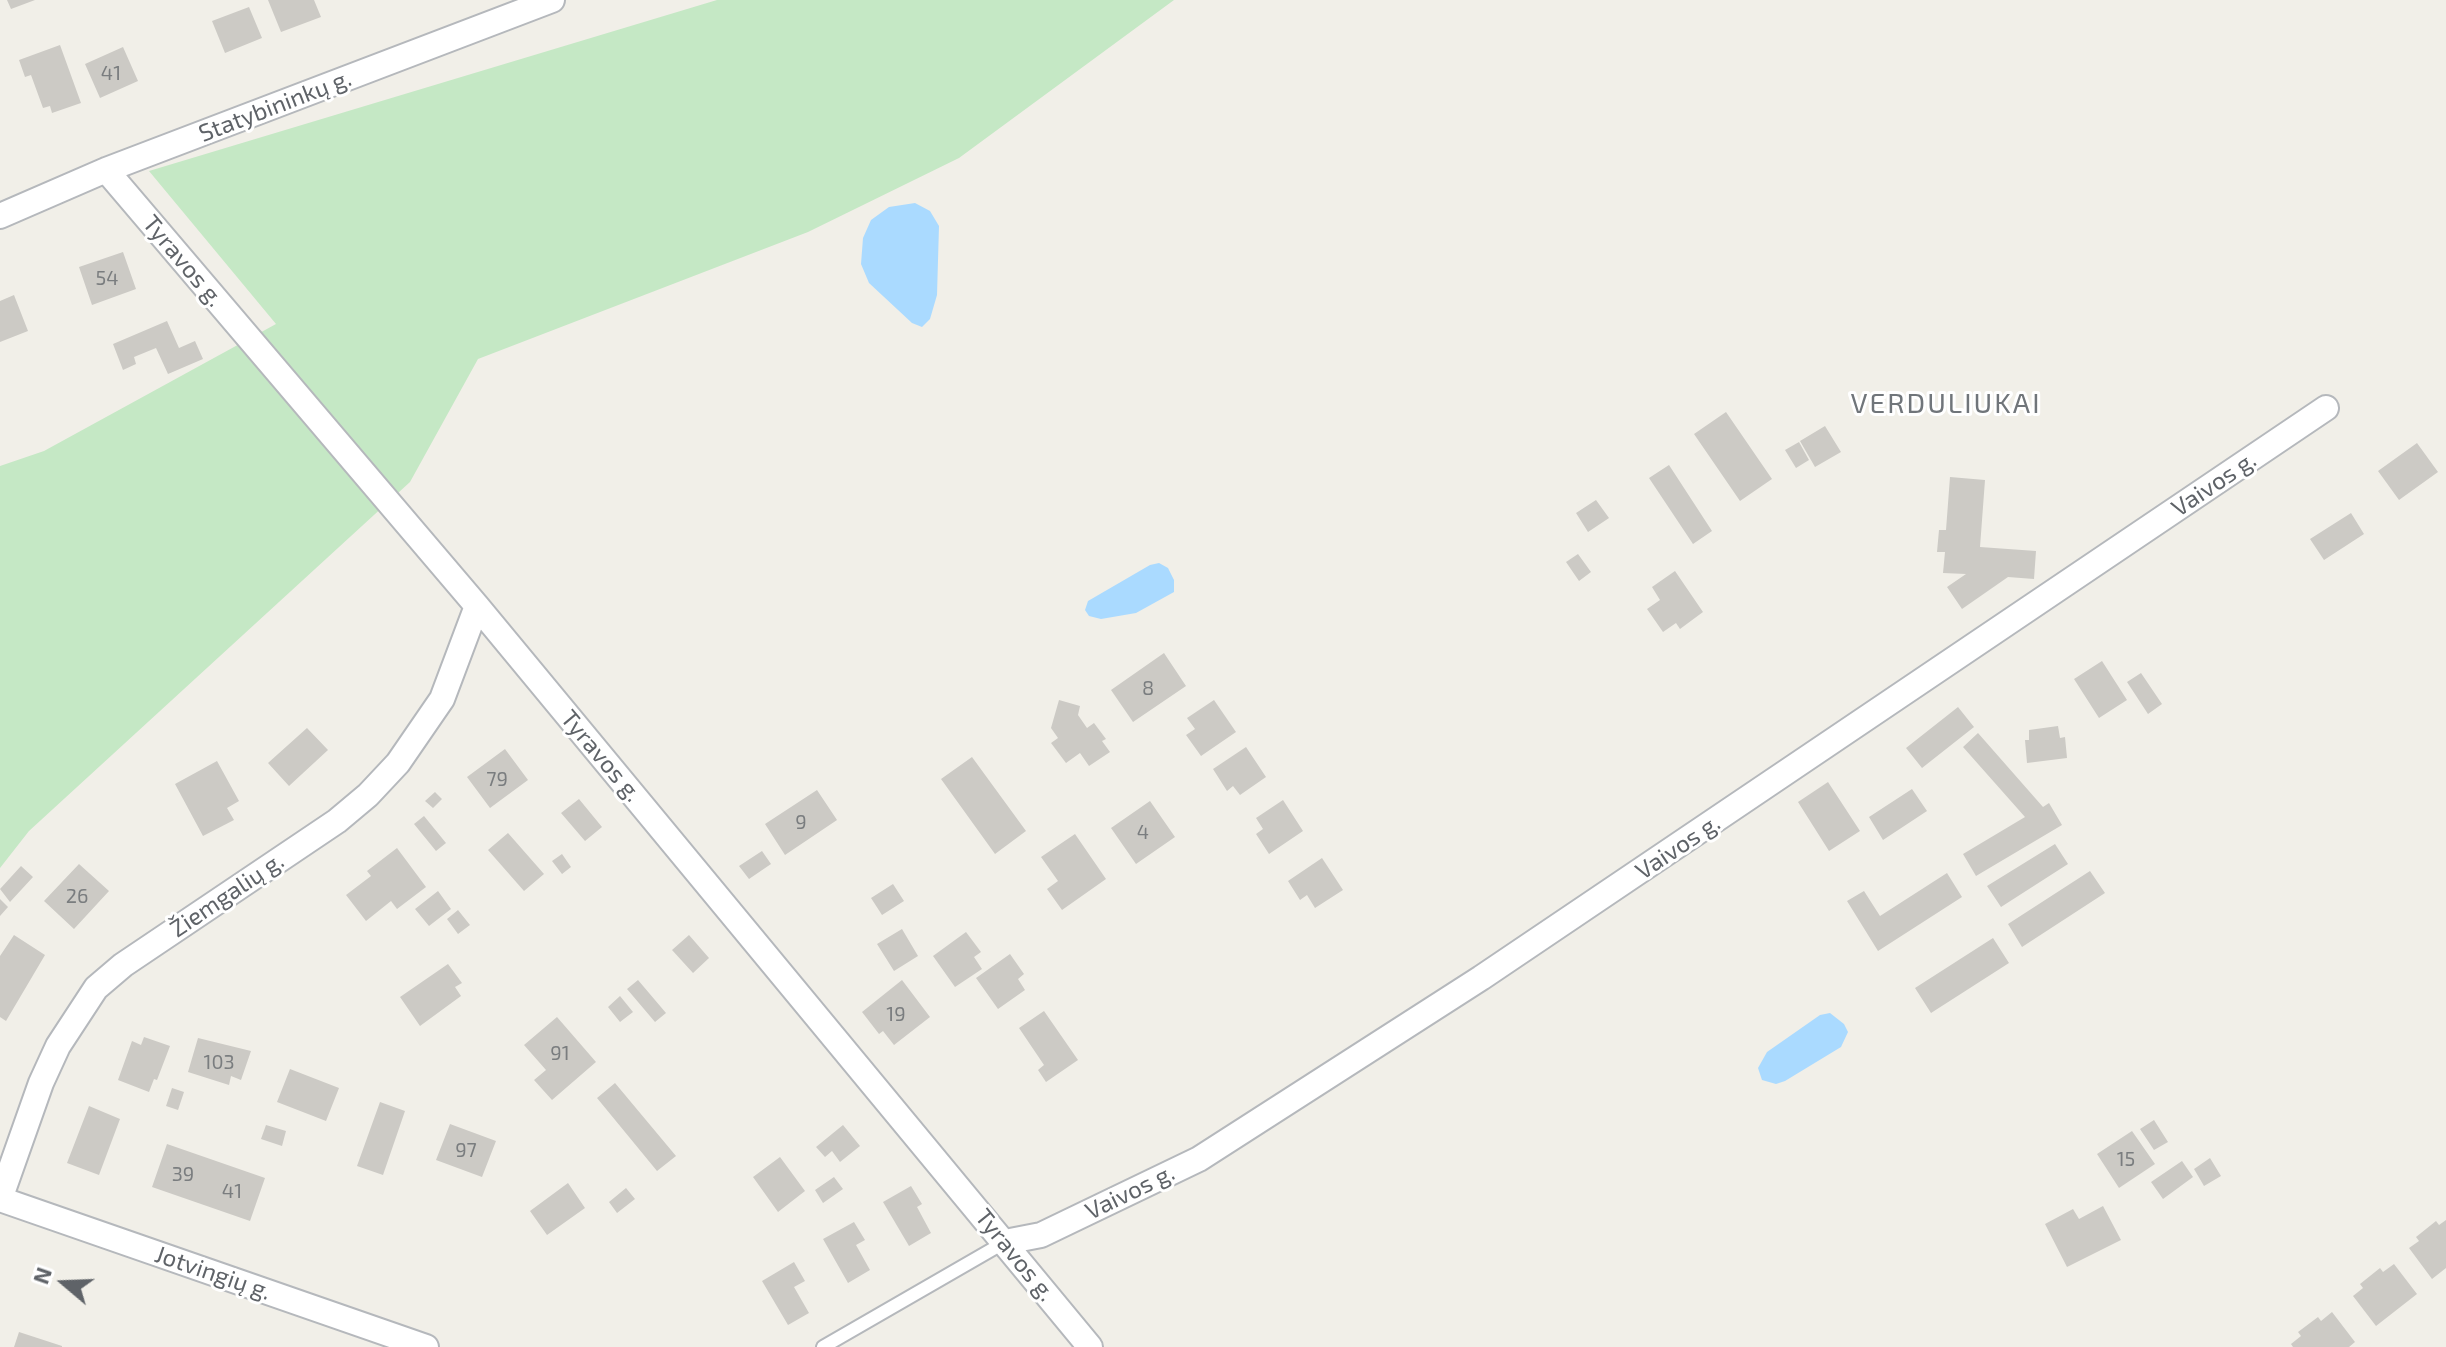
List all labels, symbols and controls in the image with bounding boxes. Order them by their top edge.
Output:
house number: 41 [101,61,121,85]
street label: Statybininkų g. [195,64,355,148]
street label: Tyravos g. [137,209,229,313]
house number: 54 [95,266,119,290]
district label: VERDULIUKAI [1851,387,2041,421]
street label: Vaivos g. [2166,445,2262,523]
house number: 8 [1142,676,1154,700]
street label: Tyravos g. [555,704,647,808]
house number: 79 [486,767,508,791]
street label: Vaivos g. [1630,808,1726,886]
house number: 9 [795,810,807,834]
house number: 4 [1137,820,1149,844]
street label: Žiemgalių g. [165,846,289,944]
house number: 26 [66,884,88,908]
house number: 19 [886,1002,906,1026]
house number: 91 [550,1041,570,1065]
house number: 103 [203,1050,235,1074]
house number: 97 [455,1138,477,1162]
house number: 15 [2117,1147,2135,1171]
street label: Vaivos g. [1081,1158,1179,1226]
house number: 39 [172,1162,194,1186]
house number: 41 [222,1179,242,1203]
street label: Tyravos g. [969,1203,1061,1307]
street label: Jotvingių g. [151,1240,275,1306]
north arrow [24,1243,104,1323]
text: N [26,1263,56,1287]

